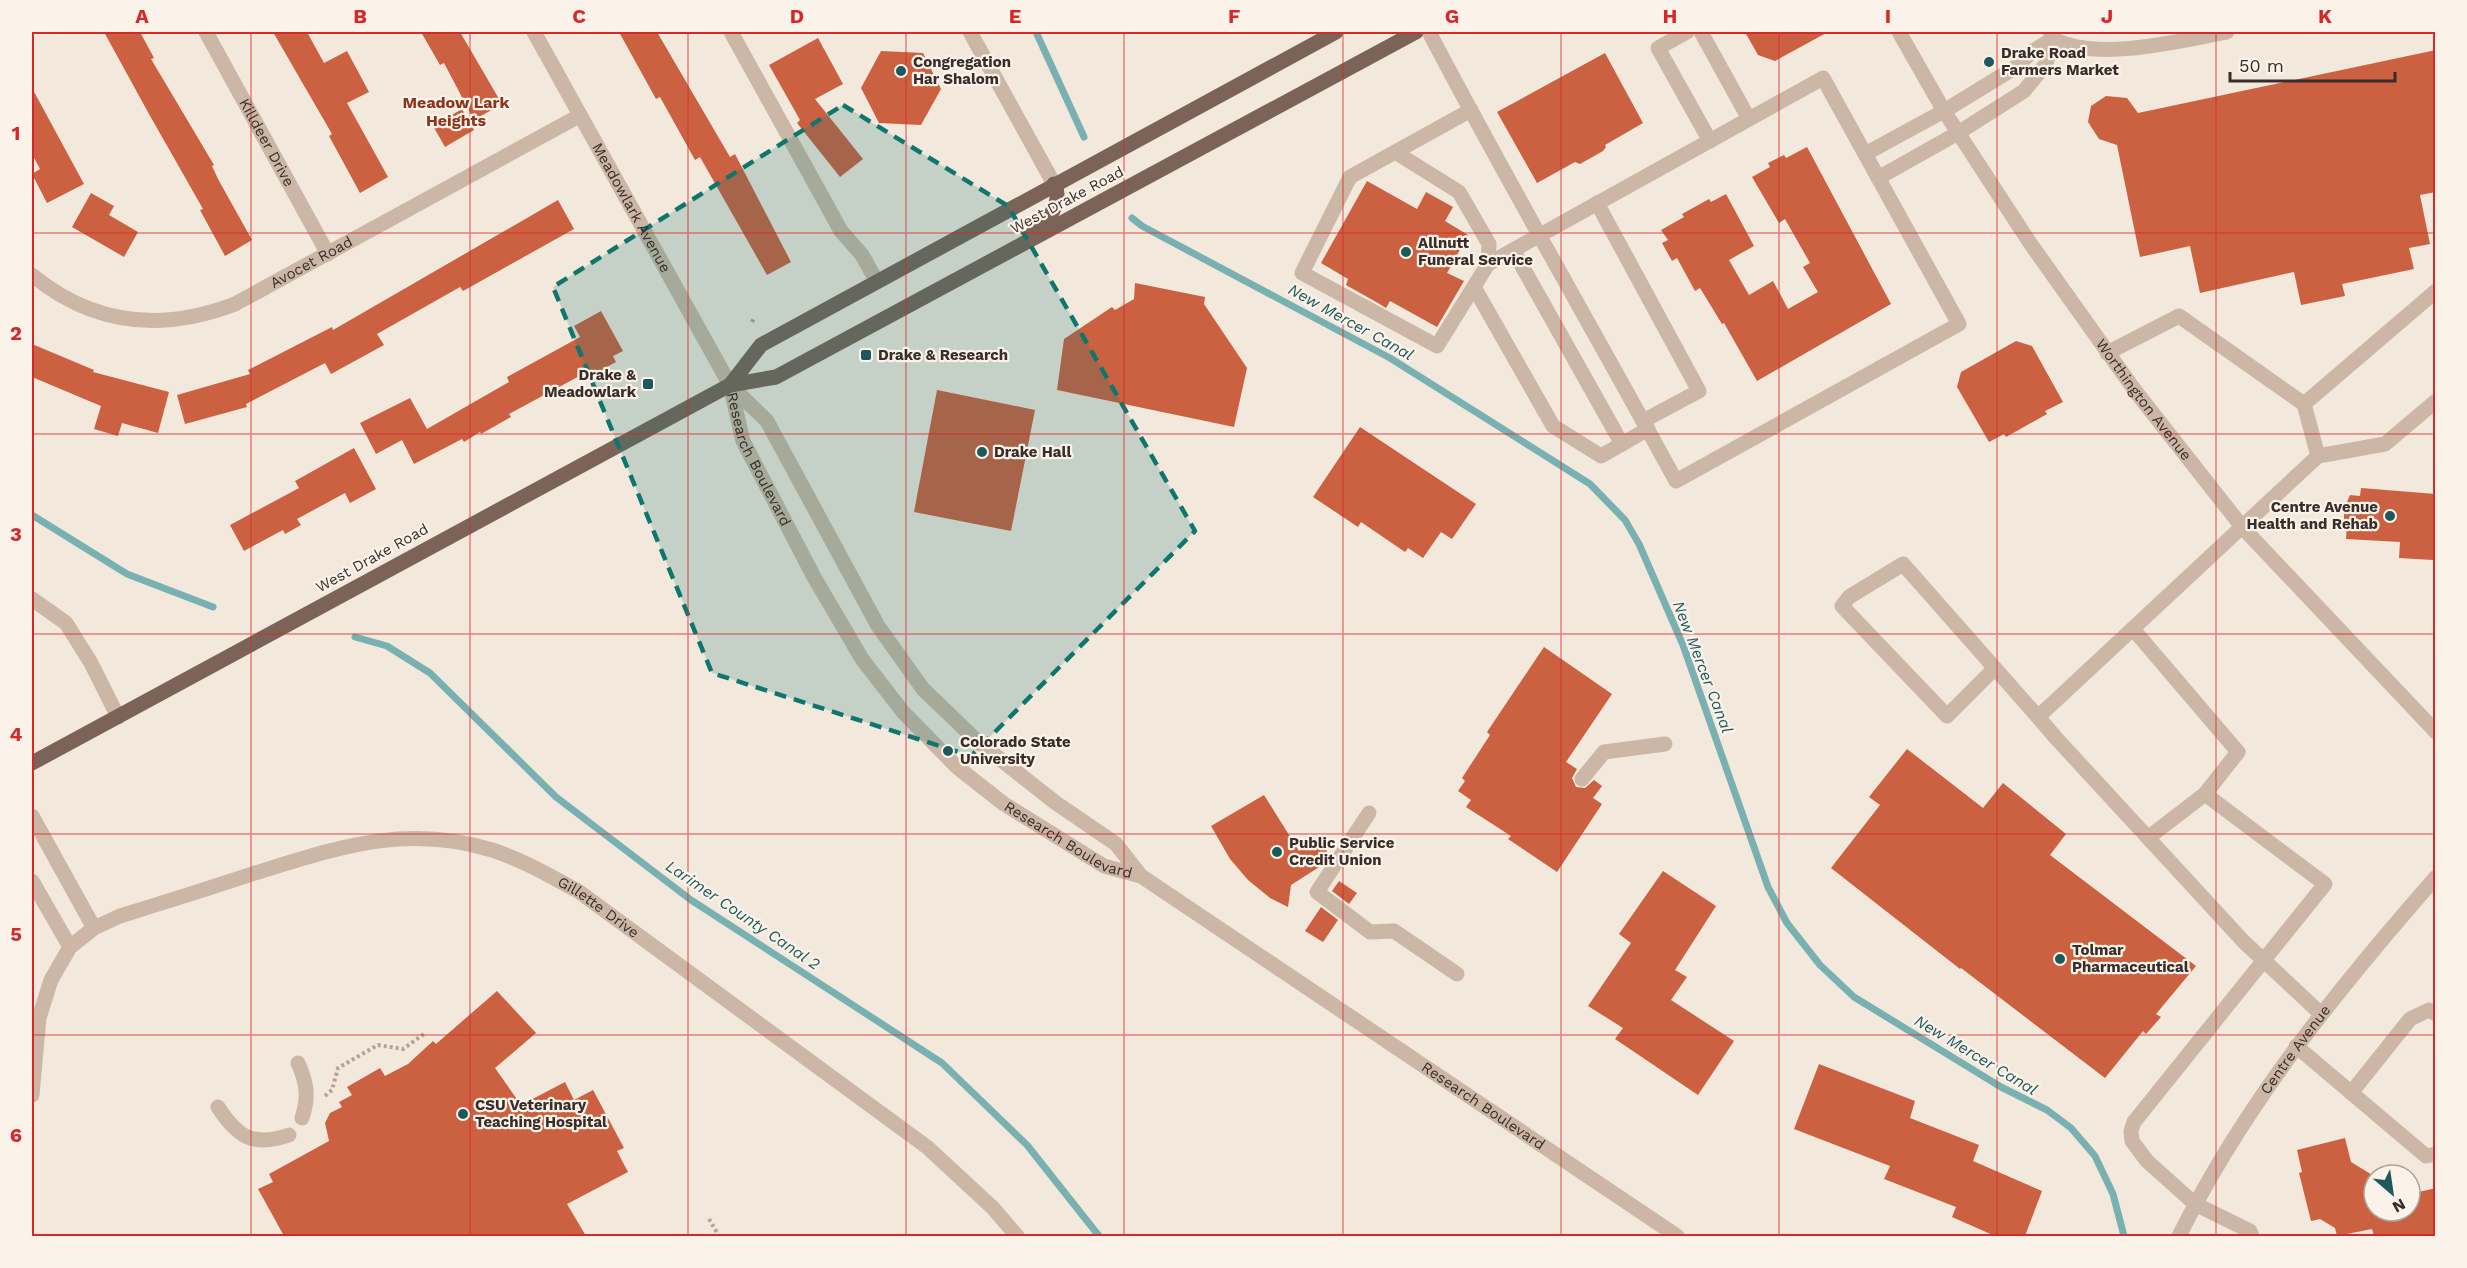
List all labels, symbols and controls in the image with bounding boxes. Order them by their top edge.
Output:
text: A [135,4,149,28]
text: B [353,4,367,28]
text: C [572,4,586,28]
text: D [790,4,804,28]
text: E [1009,4,1021,28]
text: F [1228,4,1240,28]
text: G [1445,4,1459,28]
text: H [1663,4,1677,28]
text: I [1885,4,1891,28]
text: J [2101,4,2113,28]
text: K [2318,4,2332,28]
place label: Drake Road Farmers Market [2001,44,2119,79]
scale bar [2230,45,2395,83]
place label: Congregation Har Shalom [913,53,1011,88]
marker: Drake Road Farmers Market [1982,55,1996,69]
text: 50 m [2239,55,2284,76]
marker: Congregation Har Shalom [894,64,908,78]
district label: Meadow Lark Heights [403,93,509,130]
street label: Killdeer Drive [235,95,298,190]
text: 1 [12,121,20,145]
street label: Meadowlark Avenue [588,140,675,276]
street label: West Drake Road [1007,163,1127,237]
street label: Avocet Road [267,232,356,292]
place label: Allnutt Funeral Service [1418,234,1533,269]
marker: Allnutt Funeral Service [1399,245,1413,259]
water label: New Mercer Canal [1285,280,1417,364]
text: 2 [10,321,22,345]
street label: Worthington Avenue [2092,335,2195,464]
place label: Drake & Research [878,346,1008,364]
marker: Drake & Research [859,348,873,362]
place label: Drake & Meadowlark [544,366,637,401]
marker: Drake & Meadowlark [641,377,655,391]
street label: Research Boulevard [723,390,795,529]
place label: Drake Hall [994,443,1071,461]
marker: Drake Hall [975,445,989,459]
place label: Centre Avenue Health and Rehab [2247,498,2378,533]
marker: Centre Avenue Health and Rehab [2383,509,2397,523]
street label: West Drake Road [313,520,431,596]
text: 3 [10,522,22,546]
water label: New Mercer Canal [1669,598,1737,736]
text: 4 [10,722,23,746]
place label: Colorado State University [960,733,1071,768]
marker: Colorado State University [941,744,955,758]
street label: Research Boulevard [1001,797,1134,882]
place label: Public Service Credit Union [1289,834,1395,869]
marker: Public Service Credit Union [1270,845,1284,859]
water label: Larimer County Canal 2 [662,856,824,974]
street label: Gillette Drive [555,873,643,942]
text: 5 [10,922,22,946]
place label: Tolmar Pharmaceutical [2072,941,2189,976]
marker: Tolmar Pharmaceutical [2053,952,2067,966]
street label: Centre Avenue [2257,1001,2334,1098]
water label: New Mercer Canal [1911,1011,2041,1099]
street label: Research Boulevard [1418,1058,1548,1154]
place label: CSU Veterinary Teaching Hospital [475,1096,607,1131]
marker: CSU Veterinary Teaching Hospital [456,1107,470,1121]
text: 6 [10,1123,22,1147]
north arrow [2362,1163,2422,1223]
text: N [2389,1194,2409,1217]

